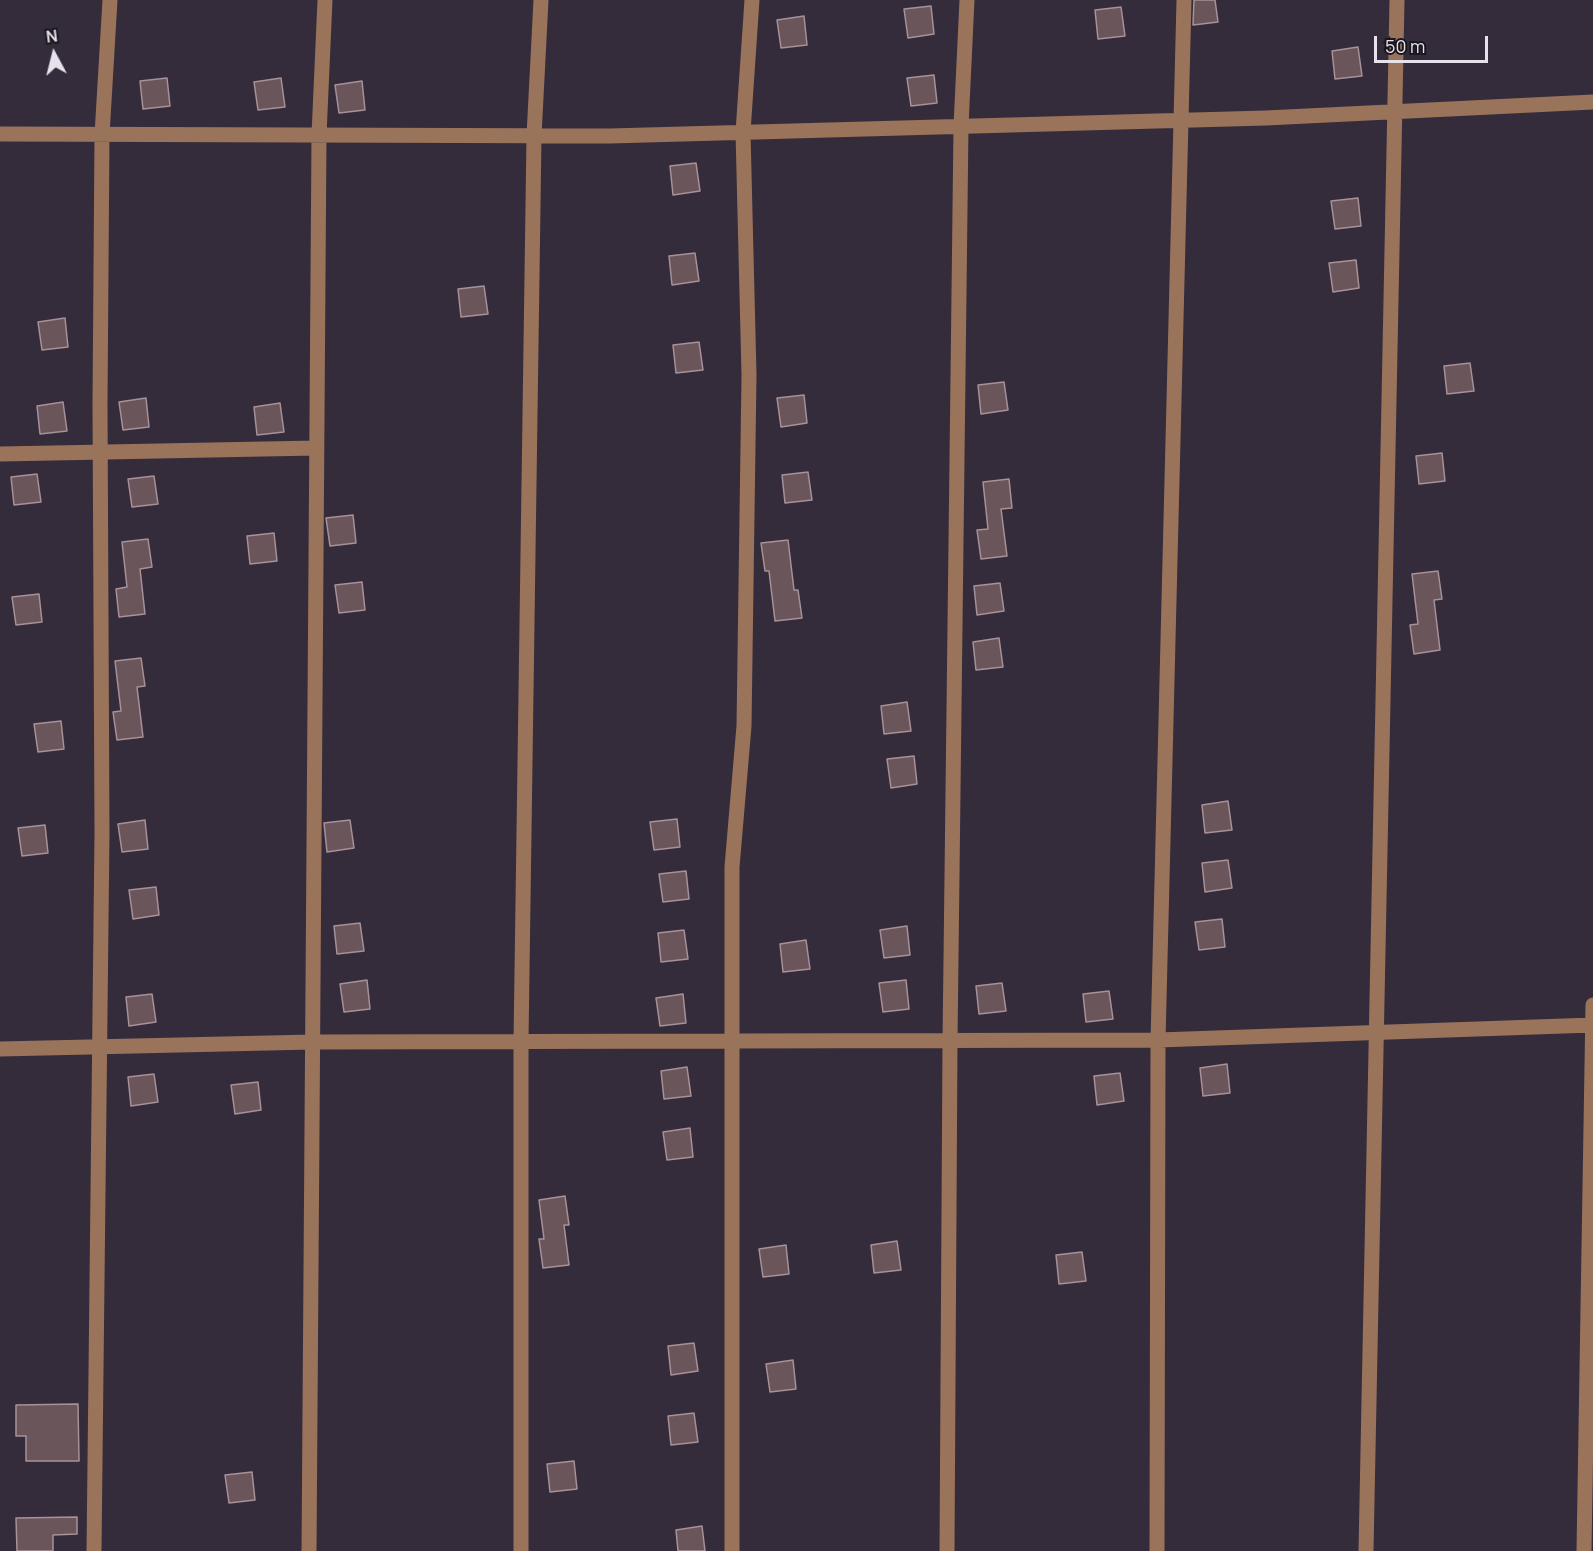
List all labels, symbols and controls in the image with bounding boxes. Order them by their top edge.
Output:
north arrow [24,24,84,84]
scale bar [1377,24,1491,62]
text: N [45,25,59,48]
text: 50 m [1385,34,1425,58]

